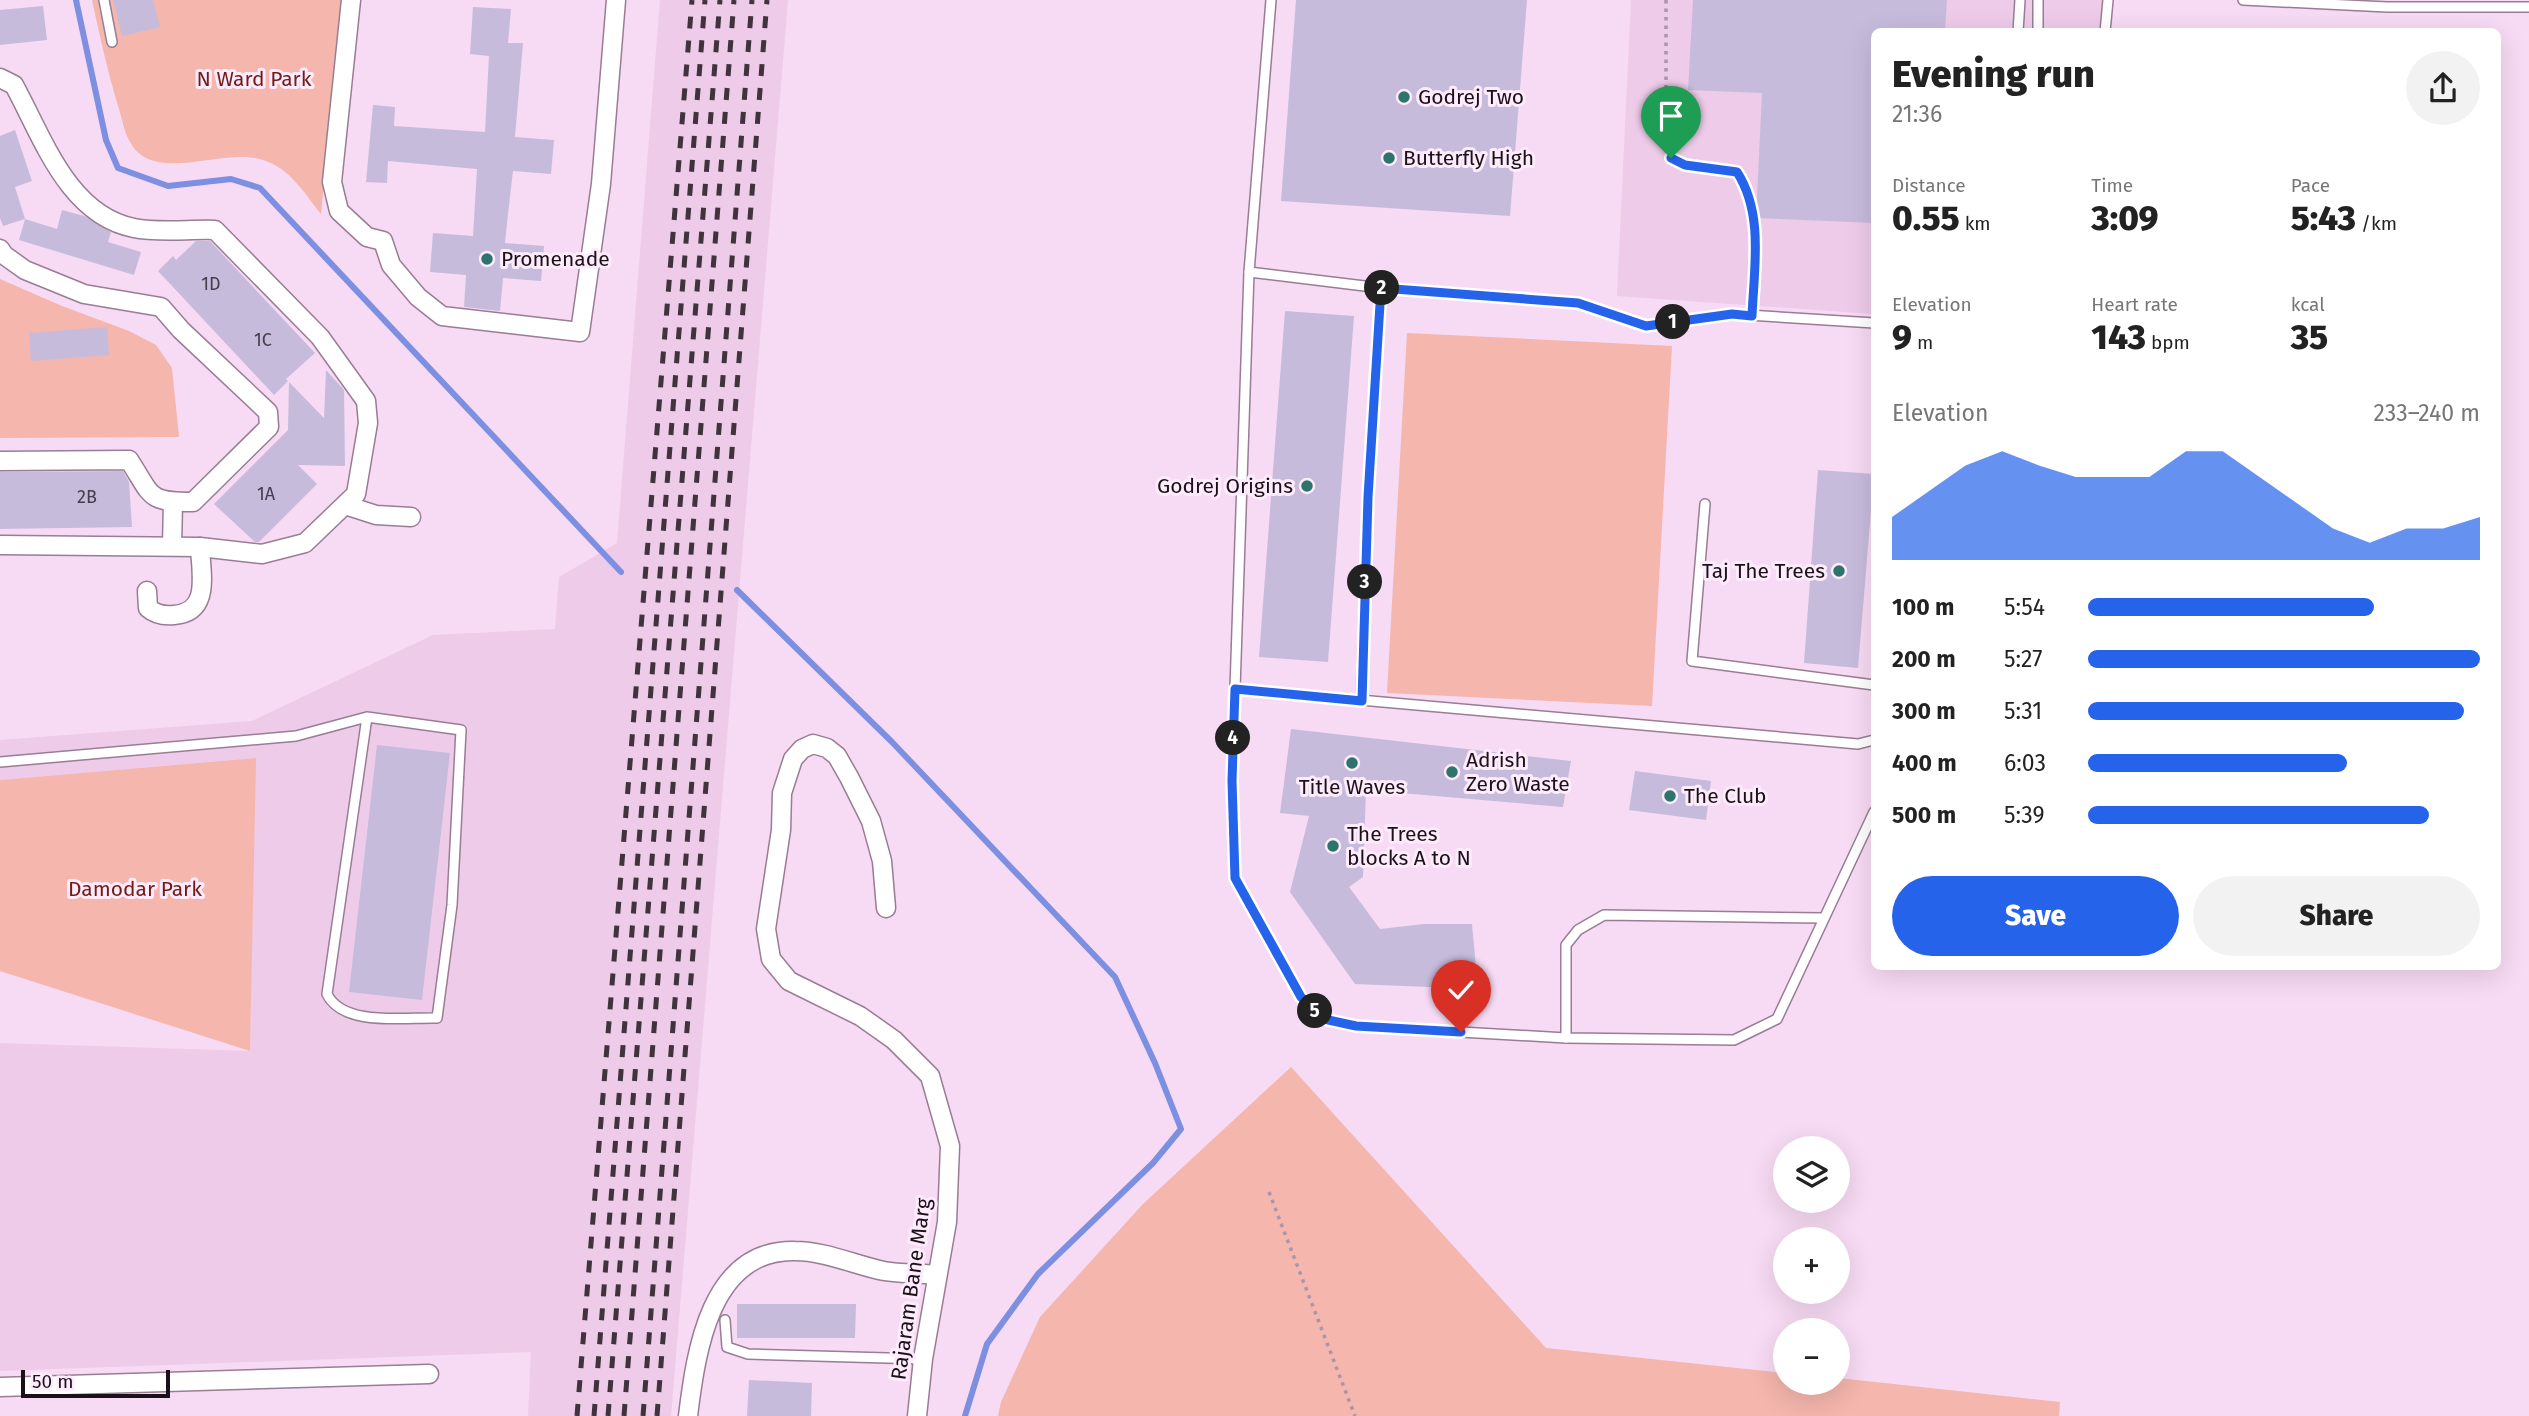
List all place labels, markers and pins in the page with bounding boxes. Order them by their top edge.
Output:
place label: Godrej Two [1418,84,1524,110]
pin [1641,86,1701,158]
marker: Godrej Two [1396,89,1412,105]
place label: Butterfly High [1403,145,1534,171]
marker: Butterfly High [1381,150,1397,166]
place label: Promenade [501,246,610,272]
marker: Promenade [479,251,495,267]
pin: 2 [1364,270,1400,306]
pin: 1 [1656,304,1690,340]
place label: Godrej Origins [1157,473,1293,499]
marker: Godrej Origins [1299,478,1315,494]
place label: Taj The Trees [1702,558,1825,584]
marker: Taj The Trees [1831,563,1847,579]
pin: 3 [1348,564,1382,600]
pin: 4 [1216,720,1250,756]
place label: Adrish Zero Waste [1466,747,1570,797]
marker: Title Waves [1344,755,1360,771]
marker: Adrish Zero Waste [1444,764,1460,780]
place label: Title Waves [1299,774,1405,800]
place label: The Club [1684,783,1767,809]
marker: The Club [1662,788,1678,804]
place label: The Trees blocks A to N [1347,821,1471,871]
marker: The Trees blocks A to N [1325,838,1341,854]
pin [1431,960,1491,1032]
pin: 5 [1298,993,1332,1028]

